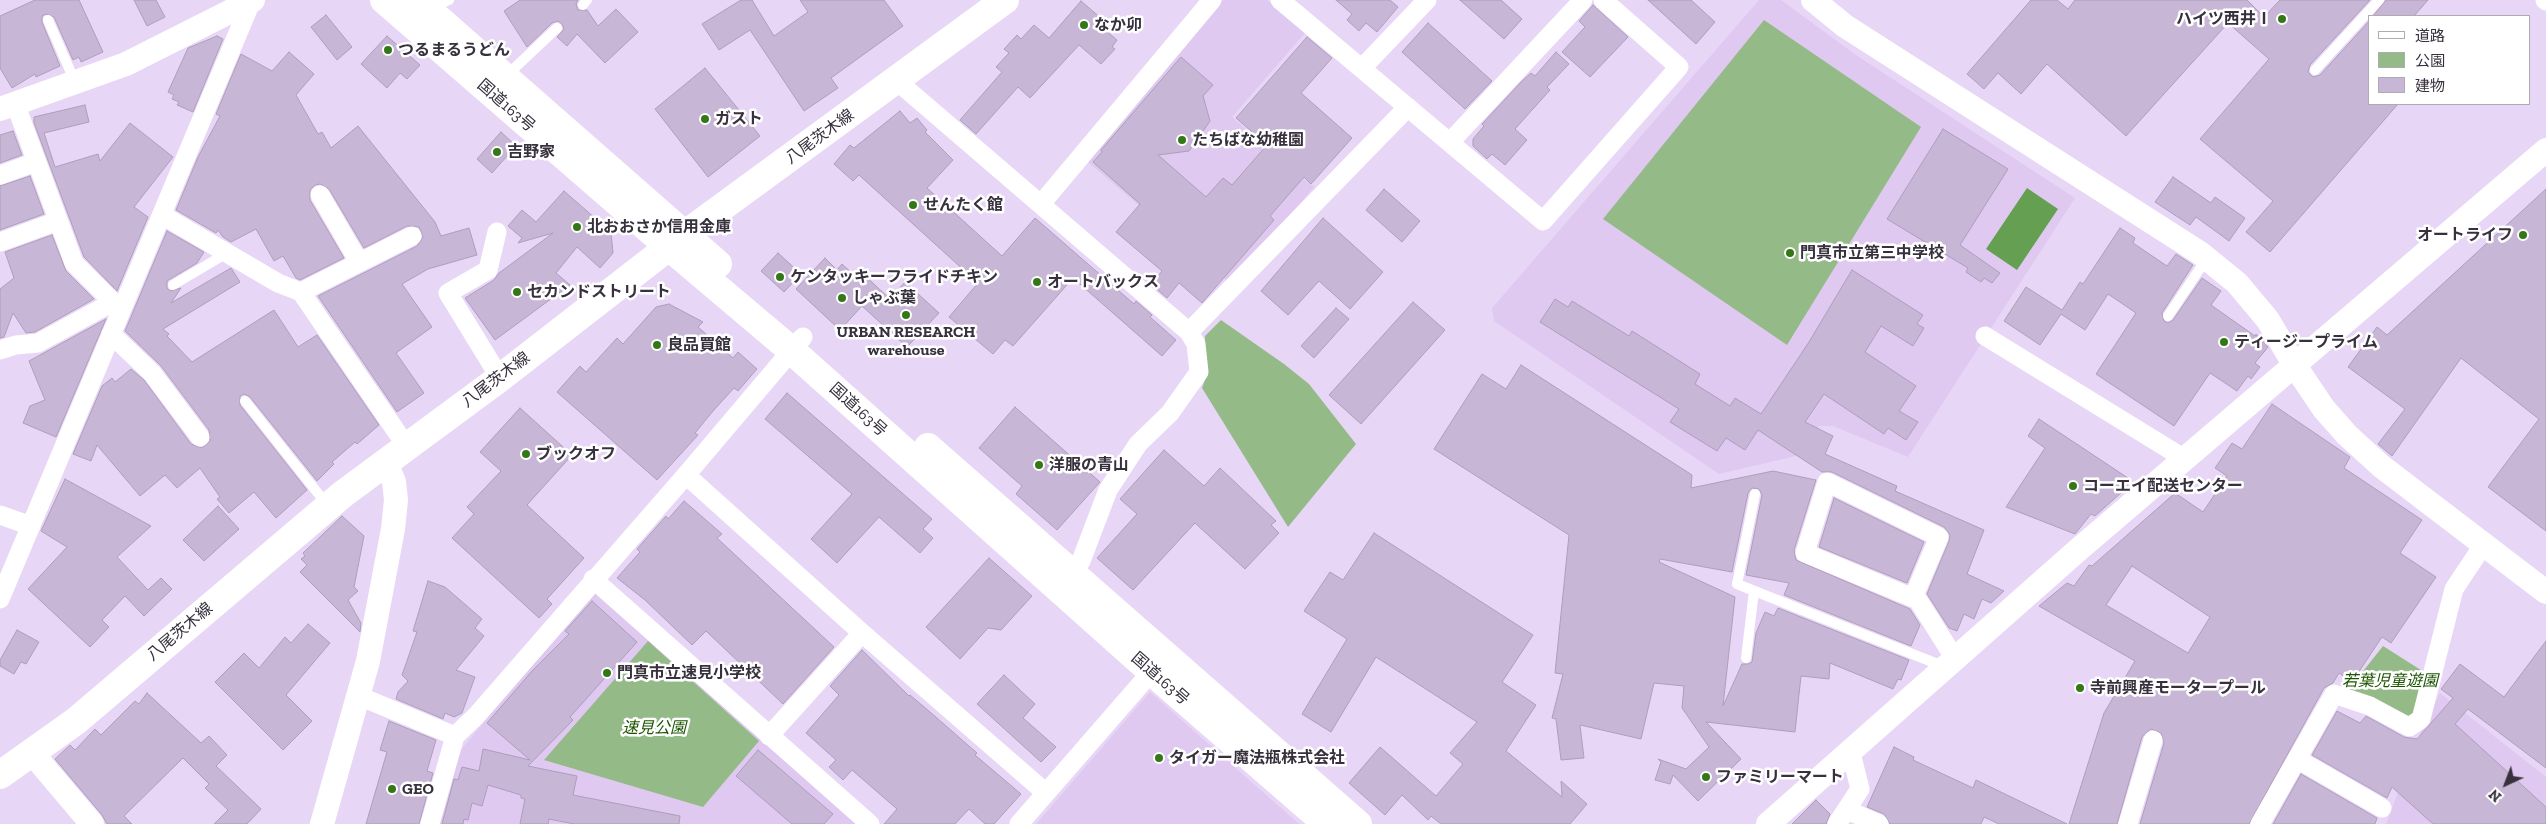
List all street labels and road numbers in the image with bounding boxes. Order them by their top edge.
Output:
street label: 国道163号 [473,76,539,136]
street label: 八尾茨木線 [782,106,858,168]
street label: 八尾茨木線 [458,348,534,412]
street label: 国道163号 [825,379,891,441]
street label: 八尾茨木線 [143,599,217,665]
street label: 国道163号 [1127,649,1193,709]

